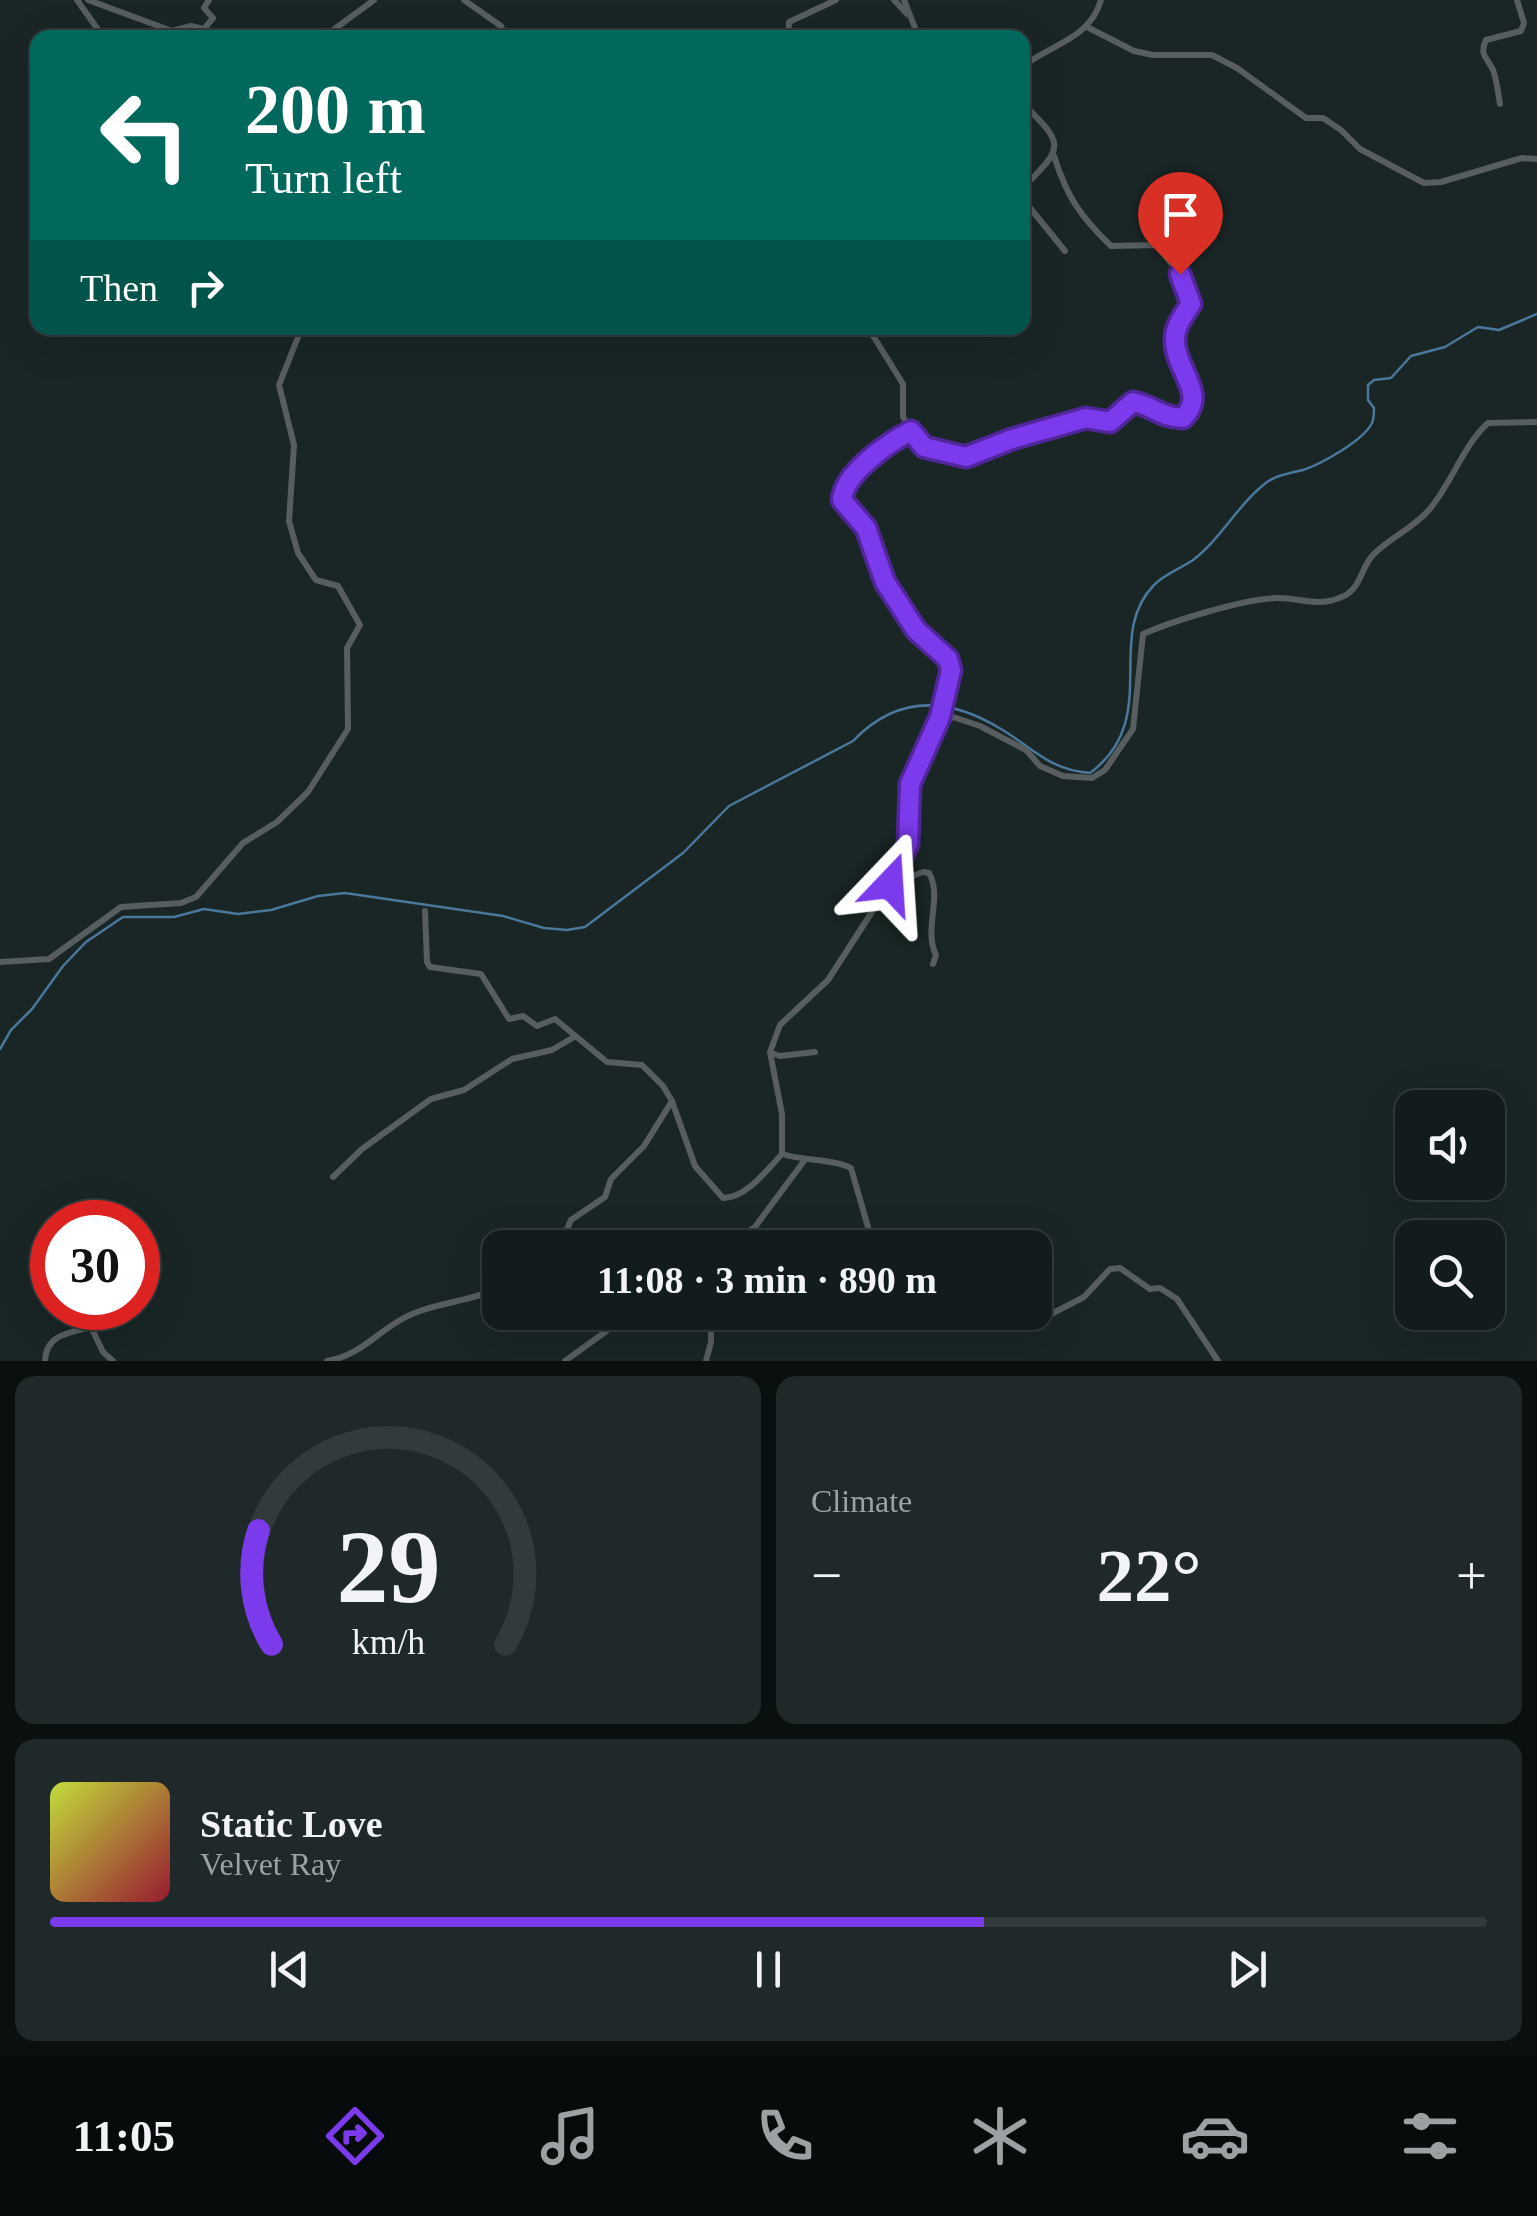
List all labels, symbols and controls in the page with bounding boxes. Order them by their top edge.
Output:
icon: left [80,70,210,200]
text: 200 m [245,71,426,148]
text: Turn left [245,153,402,203]
pin [1138,172,1223,275]
icon: arrive [1153,187,1208,242]
icon: right [178,260,233,315]
text: Then [80,267,158,309]
position arrow [838,832,942,936]
map controls [1395,1090,1505,1330]
button: sound [1395,1090,1505,1200]
speed limit sign: 30 [30,1200,160,1330]
button: search [1395,1220,1505,1330]
text: 11:08 · 3 min · 890 m [597,1259,937,1301]
text: Climate [811,1483,912,1519]
text: 29 [336,1509,440,1624]
text: 22° [1097,1534,1202,1617]
text: − [811,1545,842,1606]
text: + [1456,1545,1487,1606]
text: km/h [351,1622,425,1662]
text: Static Love [200,1803,383,1845]
text: Velvet Ray [200,1846,341,1882]
icon: previous [262,1942,317,1997]
icon: pause [741,1942,796,1997]
icon: next [1220,1942,1275,1997]
icon: directions [320,2101,390,2171]
icon: music [535,2101,605,2171]
icon: phone [750,2101,820,2171]
icon: climate [965,2101,1035,2171]
icon: car [1180,2101,1250,2171]
icon: filters [1395,2101,1465,2171]
text: 11:05 [72,2111,175,2161]

